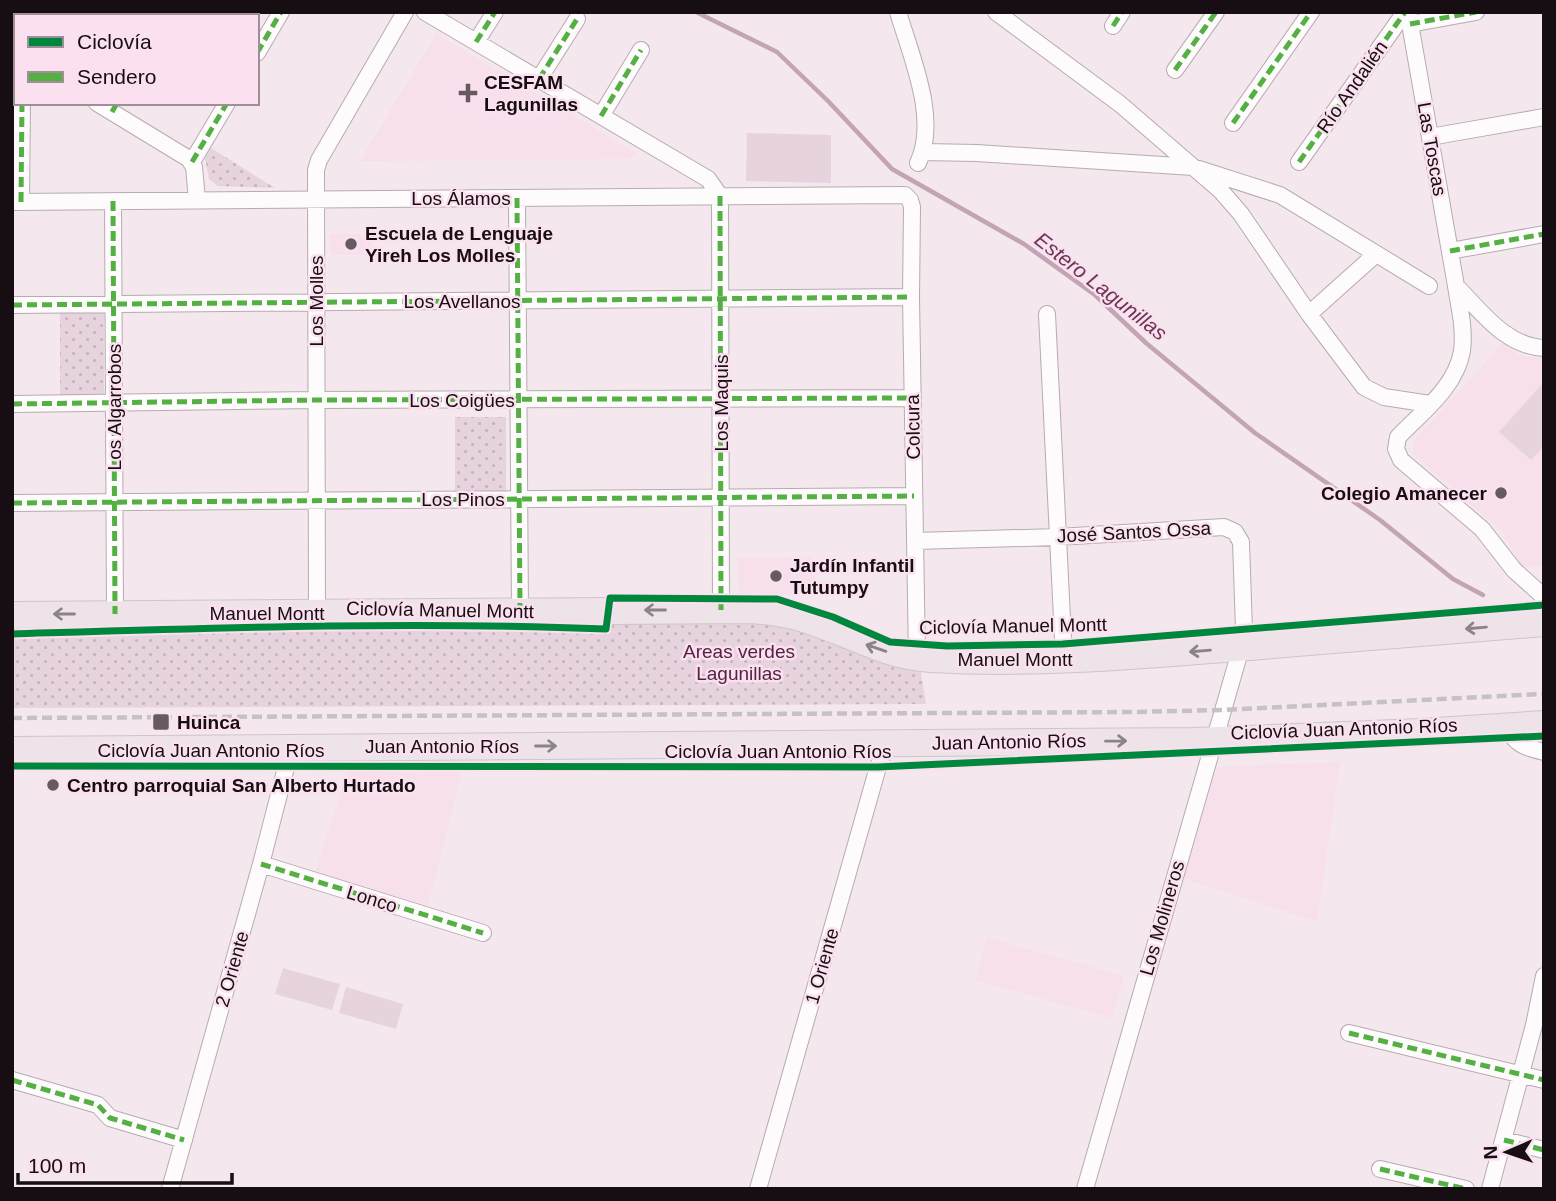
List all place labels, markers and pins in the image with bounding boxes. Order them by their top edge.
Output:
place label: CESFAM Lagunillas [484,72,578,115]
marker: CESFAM Lagunillas [458,83,478,103]
place label: Escuela de Lenguaje Yireh Los Molles [365,223,553,266]
marker: Escuela de Lenguaje Yireh Los Molles [343,236,359,252]
place label: Colegio Amanecer [1321,483,1488,504]
marker: Colegio Amanecer [1493,485,1509,501]
place label: Jardín Infantil Tutumpy [790,555,915,598]
marker: Jardín Infantil Tutumpy [768,568,784,584]
marker: Huinca [151,712,171,732]
place label: Huinca [177,712,241,733]
place label: Centro parroquial San Alberto Hurtado [67,775,416,796]
marker: Centro parroquial San Alberto Hurtado [45,777,61,793]

